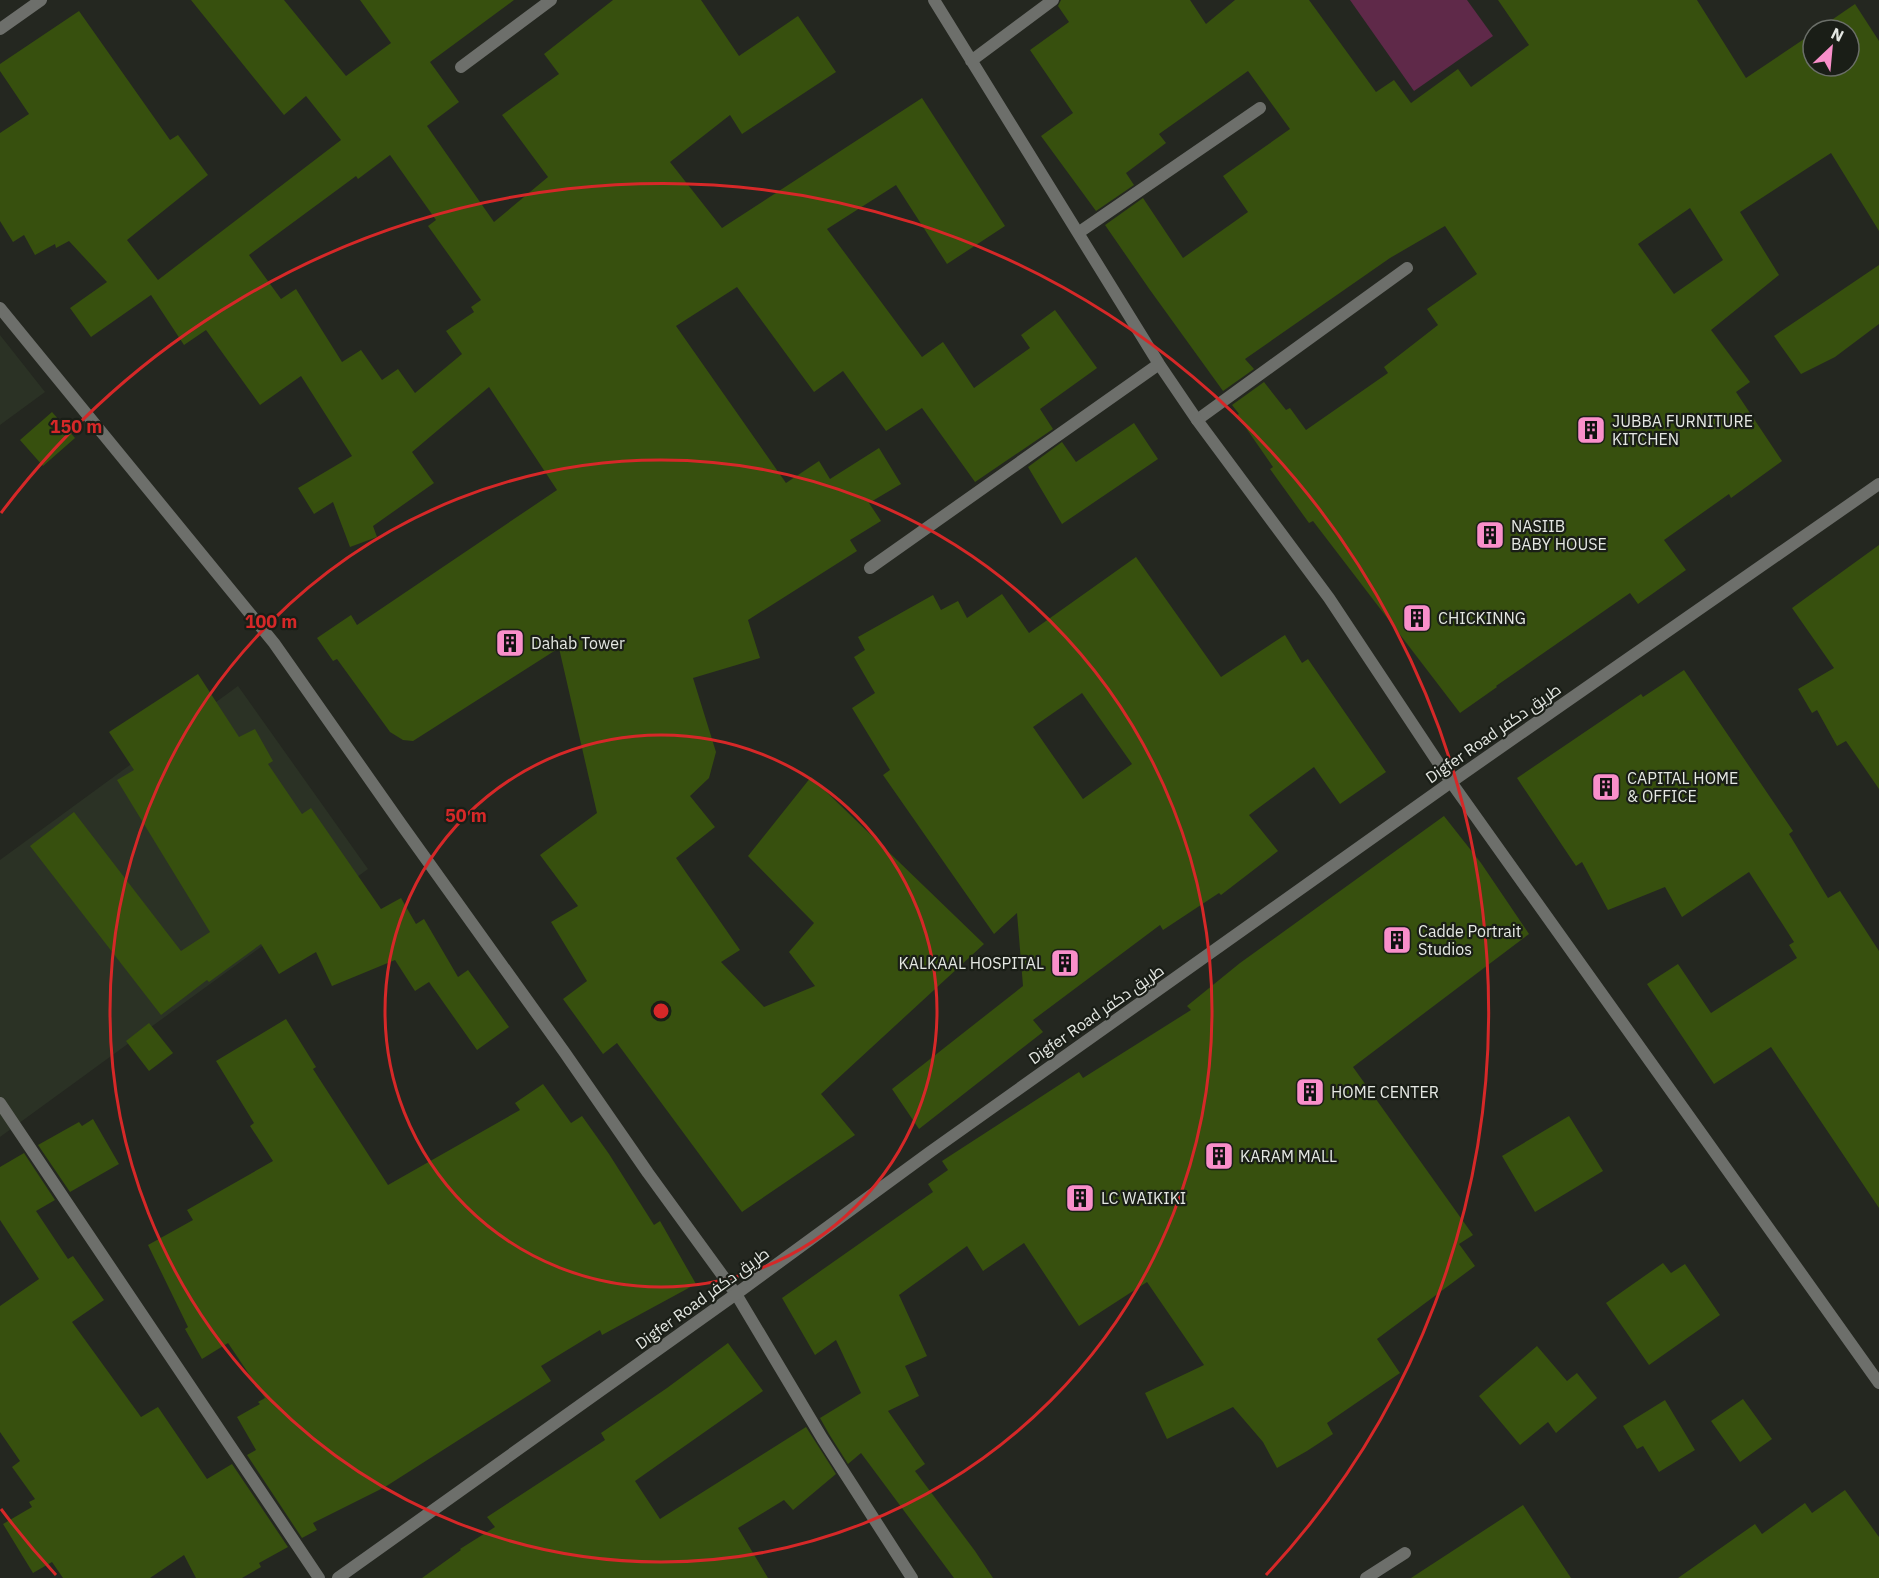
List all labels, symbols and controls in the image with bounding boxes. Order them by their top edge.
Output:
north arrow [1801,18,1861,78]
text: N [1828,23,1847,46]
place label: JUBBA FURNITURE KITCHEN [1612,411,1753,449]
building icon: JUBBA FURNITURE KITCHEN [1575,414,1607,446]
text: 150 m [50,415,102,438]
place label: NASIIB BABY HOUSE [1511,516,1607,554]
building icon: NASIIB BABY HOUSE [1474,519,1506,551]
building icon: CHICKINNG [1401,602,1433,634]
place label: CHICKINNG [1438,608,1526,628]
text: 100 m [245,610,297,633]
building icon: Dahab Tower [494,627,526,659]
place label: Dahab Tower [531,633,625,653]
street label: Digfer Road طريق دكفر [1422,679,1565,788]
place label: CAPITAL HOME & OFFICE [1627,768,1738,806]
building icon: CAPITAL HOME & OFFICE [1590,771,1622,803]
text: 50 m [445,804,487,827]
place label: Cadde Portrait Studios [1418,921,1521,959]
building icon: Cadde Portrait Studios [1381,924,1413,956]
building icon: KALKAAL HOSPITAL [1049,947,1081,979]
place label: KALKAAL HOSPITAL [899,953,1044,973]
street label: Digfer Road طريق دكفر [1025,960,1168,1069]
centre of rings [651,1001,671,1021]
building icon: HOME CENTER [1294,1076,1326,1108]
place label: HOME CENTER [1331,1082,1439,1102]
building icon: KARAM MALL [1203,1140,1235,1172]
place label: KARAM MALL [1240,1146,1337,1166]
building icon: LC WAIKIKI [1064,1182,1096,1214]
place label: LC WAIKIKI [1101,1188,1186,1208]
street label: Digfer Road طريق دكفر [631,1243,773,1354]

